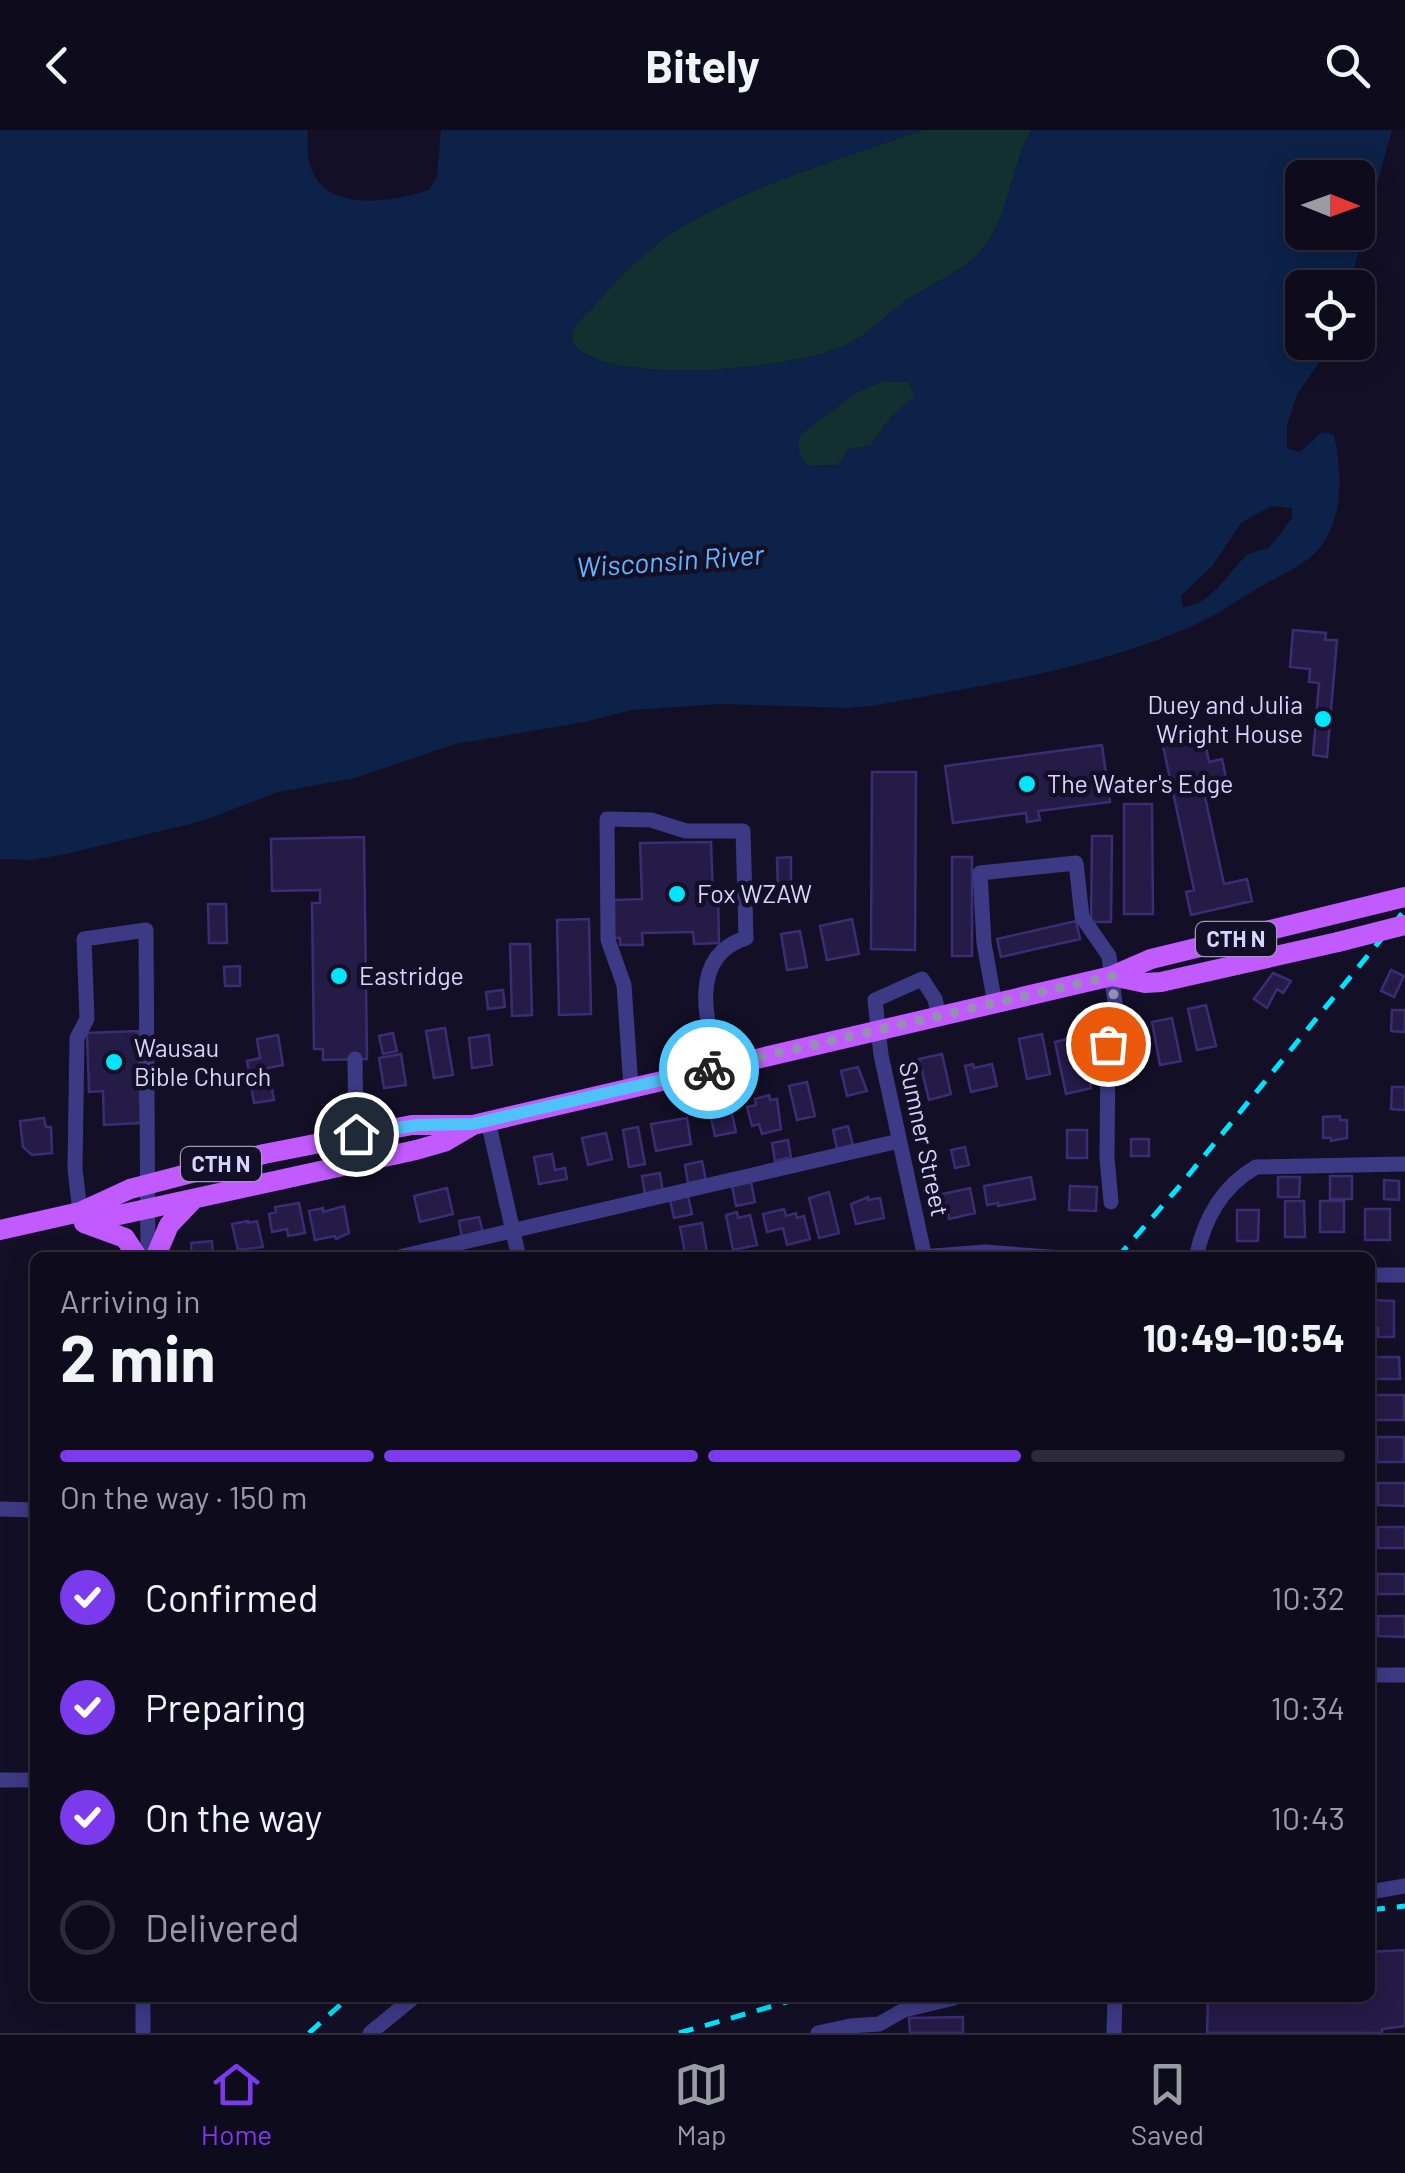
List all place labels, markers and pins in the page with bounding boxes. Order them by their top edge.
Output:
place label: Duey and Julia Wright House [1148,689,1303,748]
marker: Duey and Julia Wright House [1312,708,1334,730]
place label: The Water's Edge [1047,768,1233,798]
marker: The Water's Edge [1016,773,1038,795]
place label: Fox WZAW [697,878,812,908]
marker: Fox WZAW [666,883,688,905]
place label: Eastridge [359,960,464,990]
marker: Eastridge [328,965,350,987]
pin [1066,1002,1151,1087]
place label: Wausau Bible Church [134,1032,271,1091]
marker: Wausau Bible Church [103,1051,125,1073]
pin [314,1092,399,1177]

